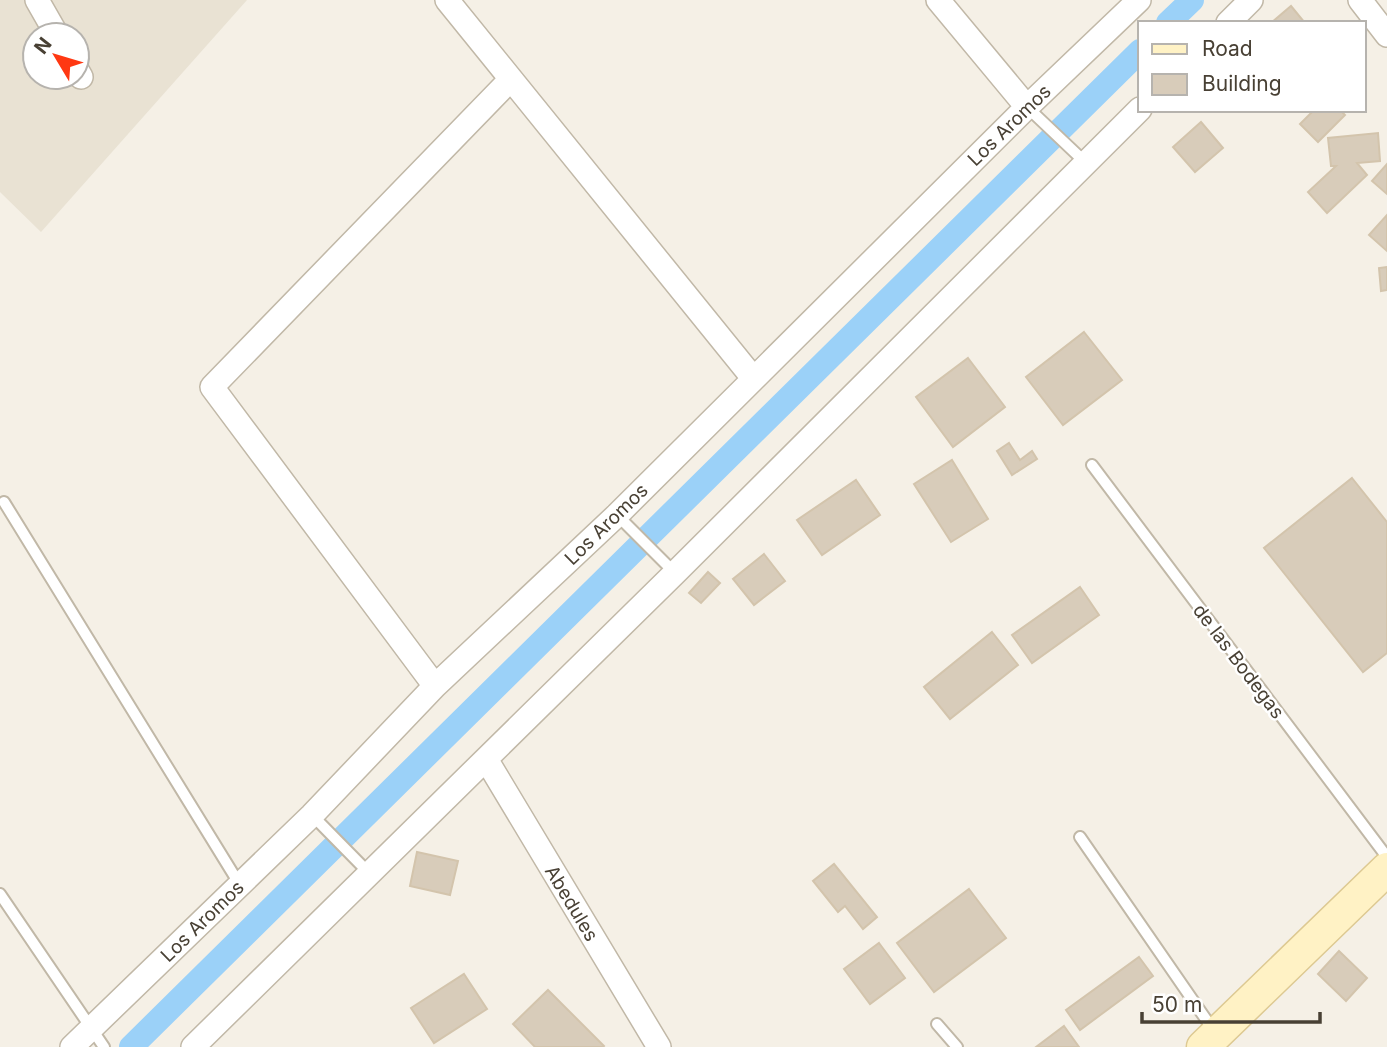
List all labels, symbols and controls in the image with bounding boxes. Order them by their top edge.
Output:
north arrow [21,21,91,91]
legend [1138,21,1366,112]
text: N [29,33,57,59]
text: Road [1202,36,1253,61]
text: Building [1202,71,1282,96]
street label: Los Aromos [963,80,1056,171]
street label: Los Aromos [560,479,653,570]
street label: de las Bodegas [1188,599,1289,723]
street label: Abedules [540,861,603,945]
street label: Los Aromos [156,876,249,967]
scale bar [1142,981,1320,1025]
text: 50 m [1152,992,1202,1017]

